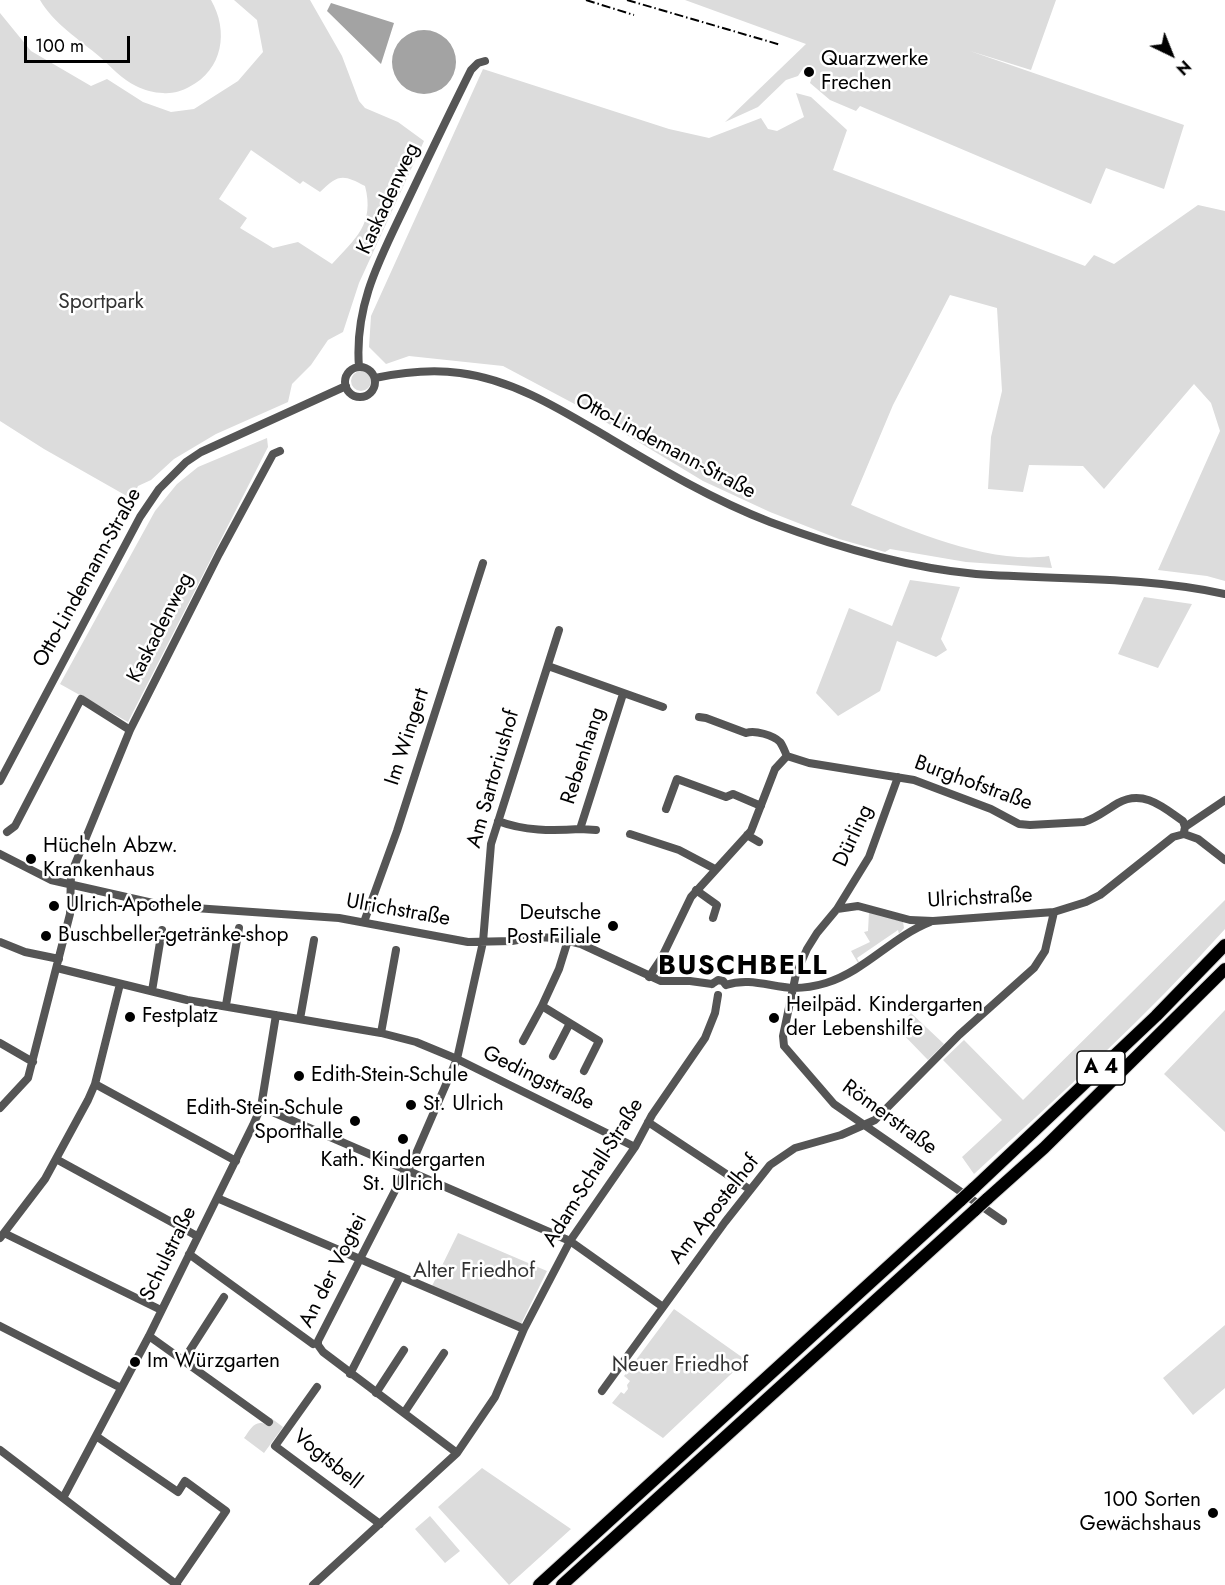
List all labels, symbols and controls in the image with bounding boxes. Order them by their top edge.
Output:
scale bar [27,24,134,62]
north arrow [1141,24,1201,84]
text: 100 m [35,33,84,59]
place label: Quarzwerke Frechen [821,47,928,97]
text: N [1171,55,1196,80]
marker: Quarzwerke Frechen [802,65,816,79]
street label: Kaskadenweg [352,139,426,259]
park label: Sportpark [58,290,144,316]
street label: Otto-Lindemann-Straße [570,389,760,505]
street label: Otto-Lindemann-Straße [28,484,148,672]
street label: Kaskadenweg [122,569,200,687]
street label: Im Wingert [381,685,435,789]
street label: Rebenhang [556,704,612,808]
street label: Am Sartoriushof [462,707,526,851]
street label: Burghofstraße [911,751,1035,817]
street label: Dürling [829,801,879,871]
place label: Hücheln Abzw. Krankenhaus [43,834,178,884]
marker: Hücheln Abzw. Krankenhaus [24,852,38,866]
street label: Ulrichstraße [927,884,1033,914]
street label: Ulrichstraße [344,889,452,933]
place label: Ulrich-Apothele [66,893,202,919]
marker: Ulrich-Apothele [47,899,61,913]
place label: Deutsche Post Filiale [507,901,601,951]
marker: Deutsche Post Filiale [606,919,620,933]
place label: Buschbeller-getränke-shop [58,923,288,949]
marker: Buschbeller-getränke-shop [39,929,53,943]
district label: BUSCHBELL [658,951,828,983]
place label: Heilpäd. Kindergarten der Lebenshilfe [786,993,983,1043]
place label: Festplatz [142,1004,218,1030]
marker: Festplatz [123,1010,137,1024]
marker: Heilpäd. Kindergarten der Lebenshilfe [767,1011,781,1025]
street label: Gedingstraße [478,1041,598,1117]
road number: A 4 [1077,1051,1125,1085]
place label: Edith-Stein-Schule [311,1063,468,1089]
marker: Edith-Stein-Schule [292,1069,306,1083]
street label: Römerstraße [837,1075,941,1161]
place label: St. Ulrich [423,1092,504,1118]
street label: Adam-Schall-Straße [538,1094,650,1252]
place label: Edith-Stein-Schule Sporthalle [186,1096,343,1146]
marker: St. Ulrich [404,1098,418,1112]
marker: Edith-Stein-Schule Sporthalle [348,1114,362,1128]
marker: Kath. Kindergarten St. Ulrich [396,1132,410,1146]
place label: Kath. Kindergarten St. Ulrich [321,1148,485,1198]
street label: Am Apostelhof [665,1150,765,1270]
street label: Schulstraße [135,1203,203,1305]
street label: An der Vogtei [295,1210,373,1332]
park label: Alter Friedhof [413,1259,535,1285]
place label: Im Würzgarten [147,1349,280,1375]
park label: Neuer Friedhof [612,1353,748,1379]
marker: Im Würzgarten [128,1355,142,1369]
street label: Vogtsbell [287,1425,367,1495]
place label: 100 Sorten Gewächshaus [1080,1488,1201,1538]
marker: 100 Sorten Gewächshaus [1206,1506,1220,1520]

